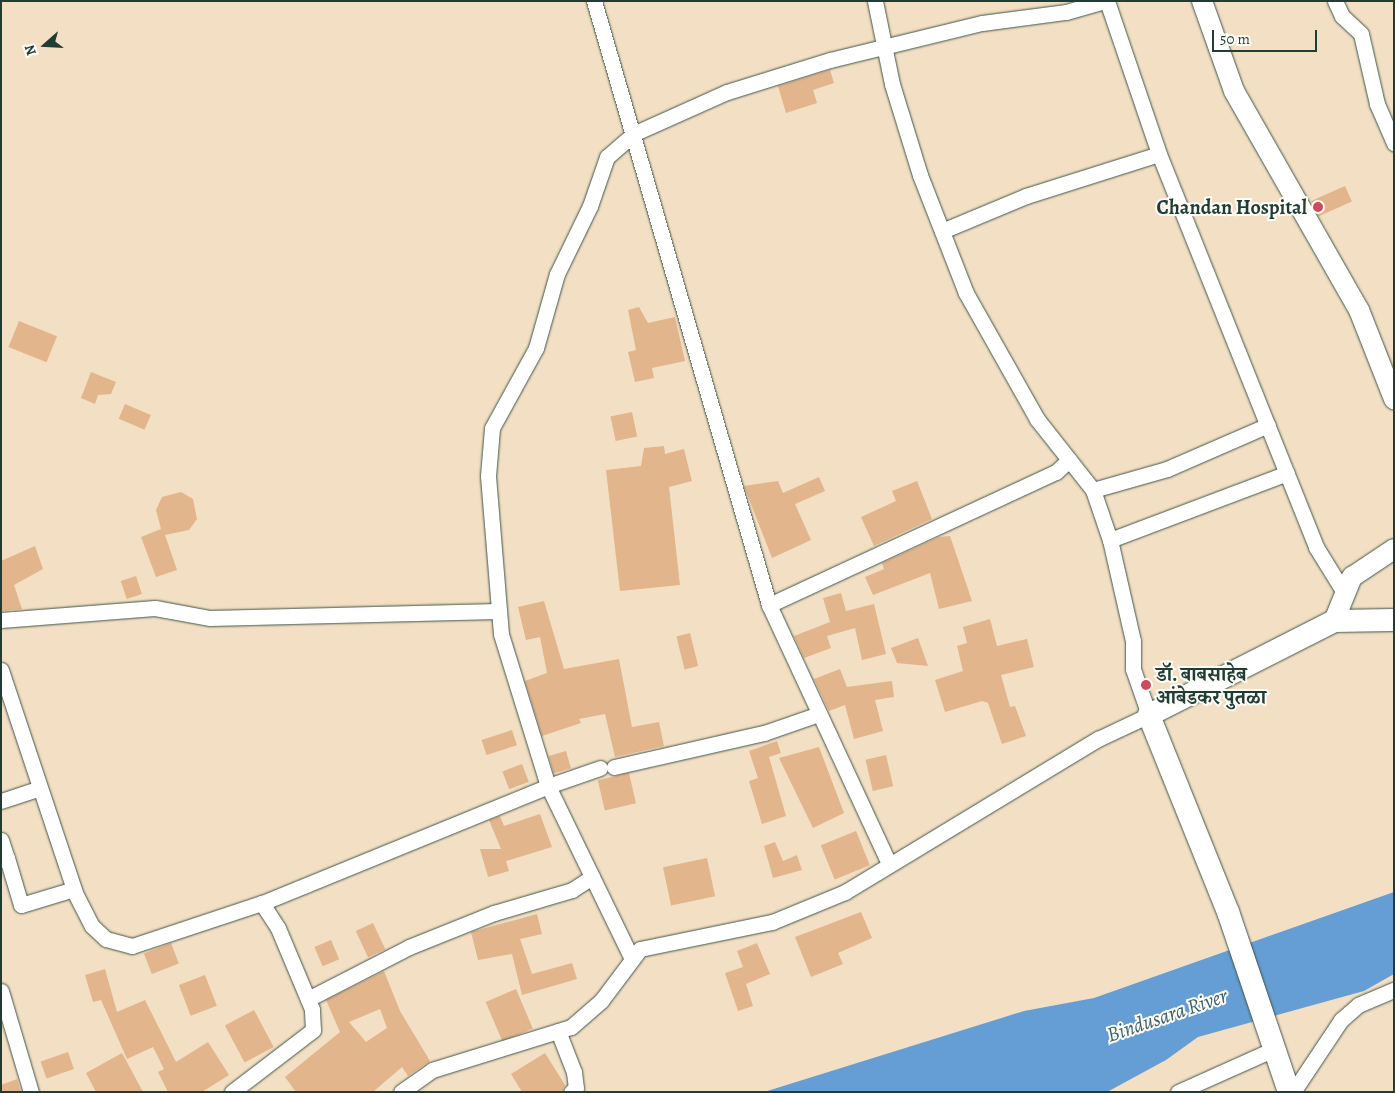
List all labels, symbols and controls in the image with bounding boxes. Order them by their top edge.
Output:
north arrow [20,20,70,70]
scale bar [1215,20,1320,52]
text: 50 m [1220,29,1250,49]
text: N [20,42,41,58]
place label: Chandan Hospital [1157,195,1307,219]
marker: Chandan Hospital [1311,200,1325,214]
place label: डॉ. बाबसाहेब आंबेडकर पुतळा [1156,662,1266,709]
marker: डॉ. बाबसाहेब आंबेडकर पुतळा [1140,679,1152,691]
water label: Bindusara River [1103,983,1231,1047]

